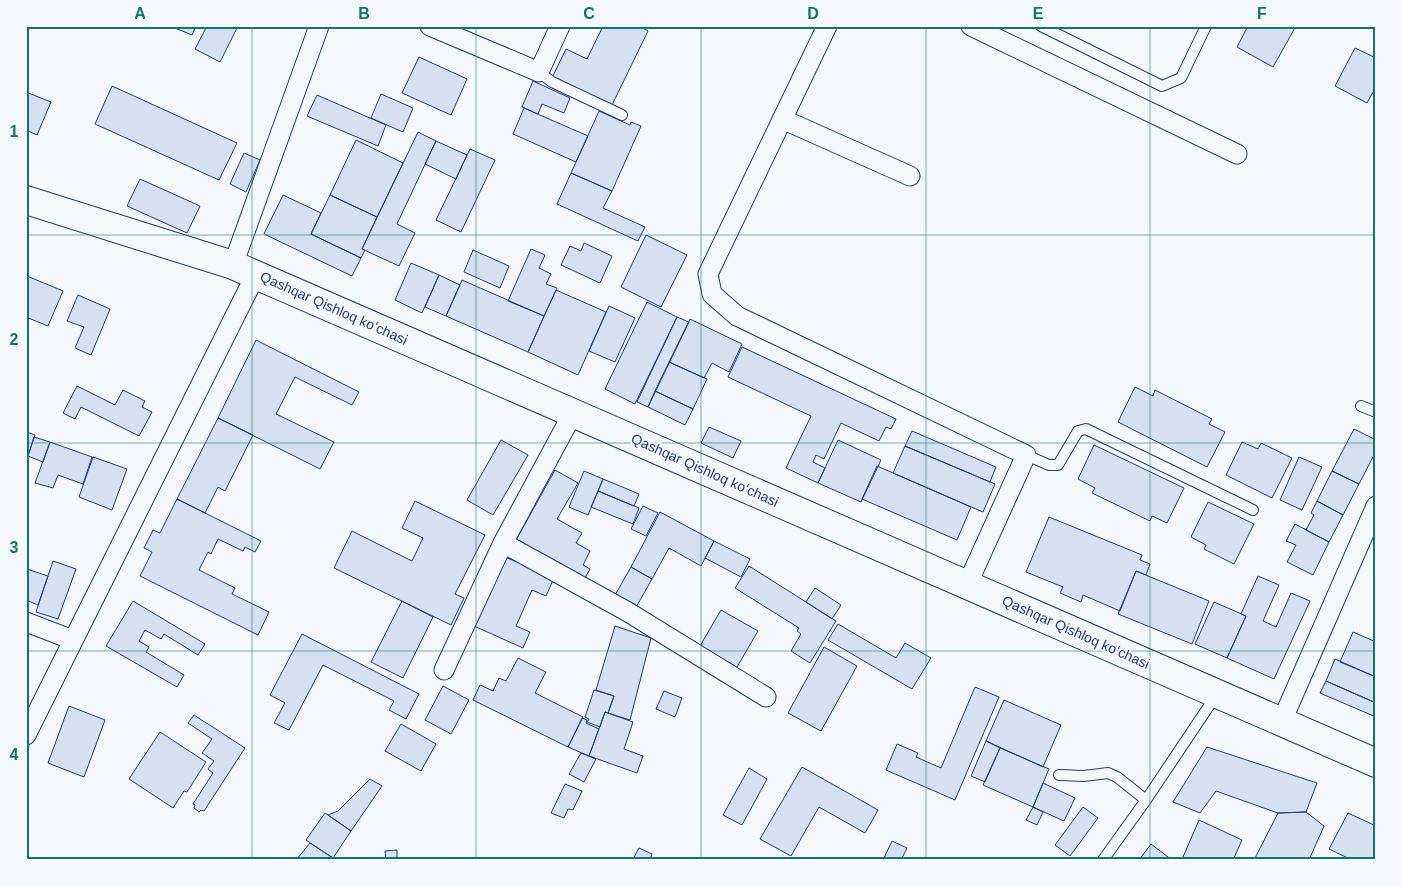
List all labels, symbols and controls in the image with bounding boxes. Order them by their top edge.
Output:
text: A [134,5,146,22]
text: B [358,5,370,22]
text: C [583,5,595,22]
text: D [807,5,819,22]
text: E [1033,5,1044,22]
text: F [1257,5,1267,22]
text: 1 [10,123,19,140]
street label: Qashqar Qishloq koʻchasi [258,268,410,348]
text: 2 [10,331,19,348]
street label: Qashqar Qishloq koʻchasi [629,430,781,510]
text: 3 [10,539,19,556]
street label: Qashqar Qishloq koʻchasi [1000,592,1152,672]
text: 4 [10,746,19,763]

